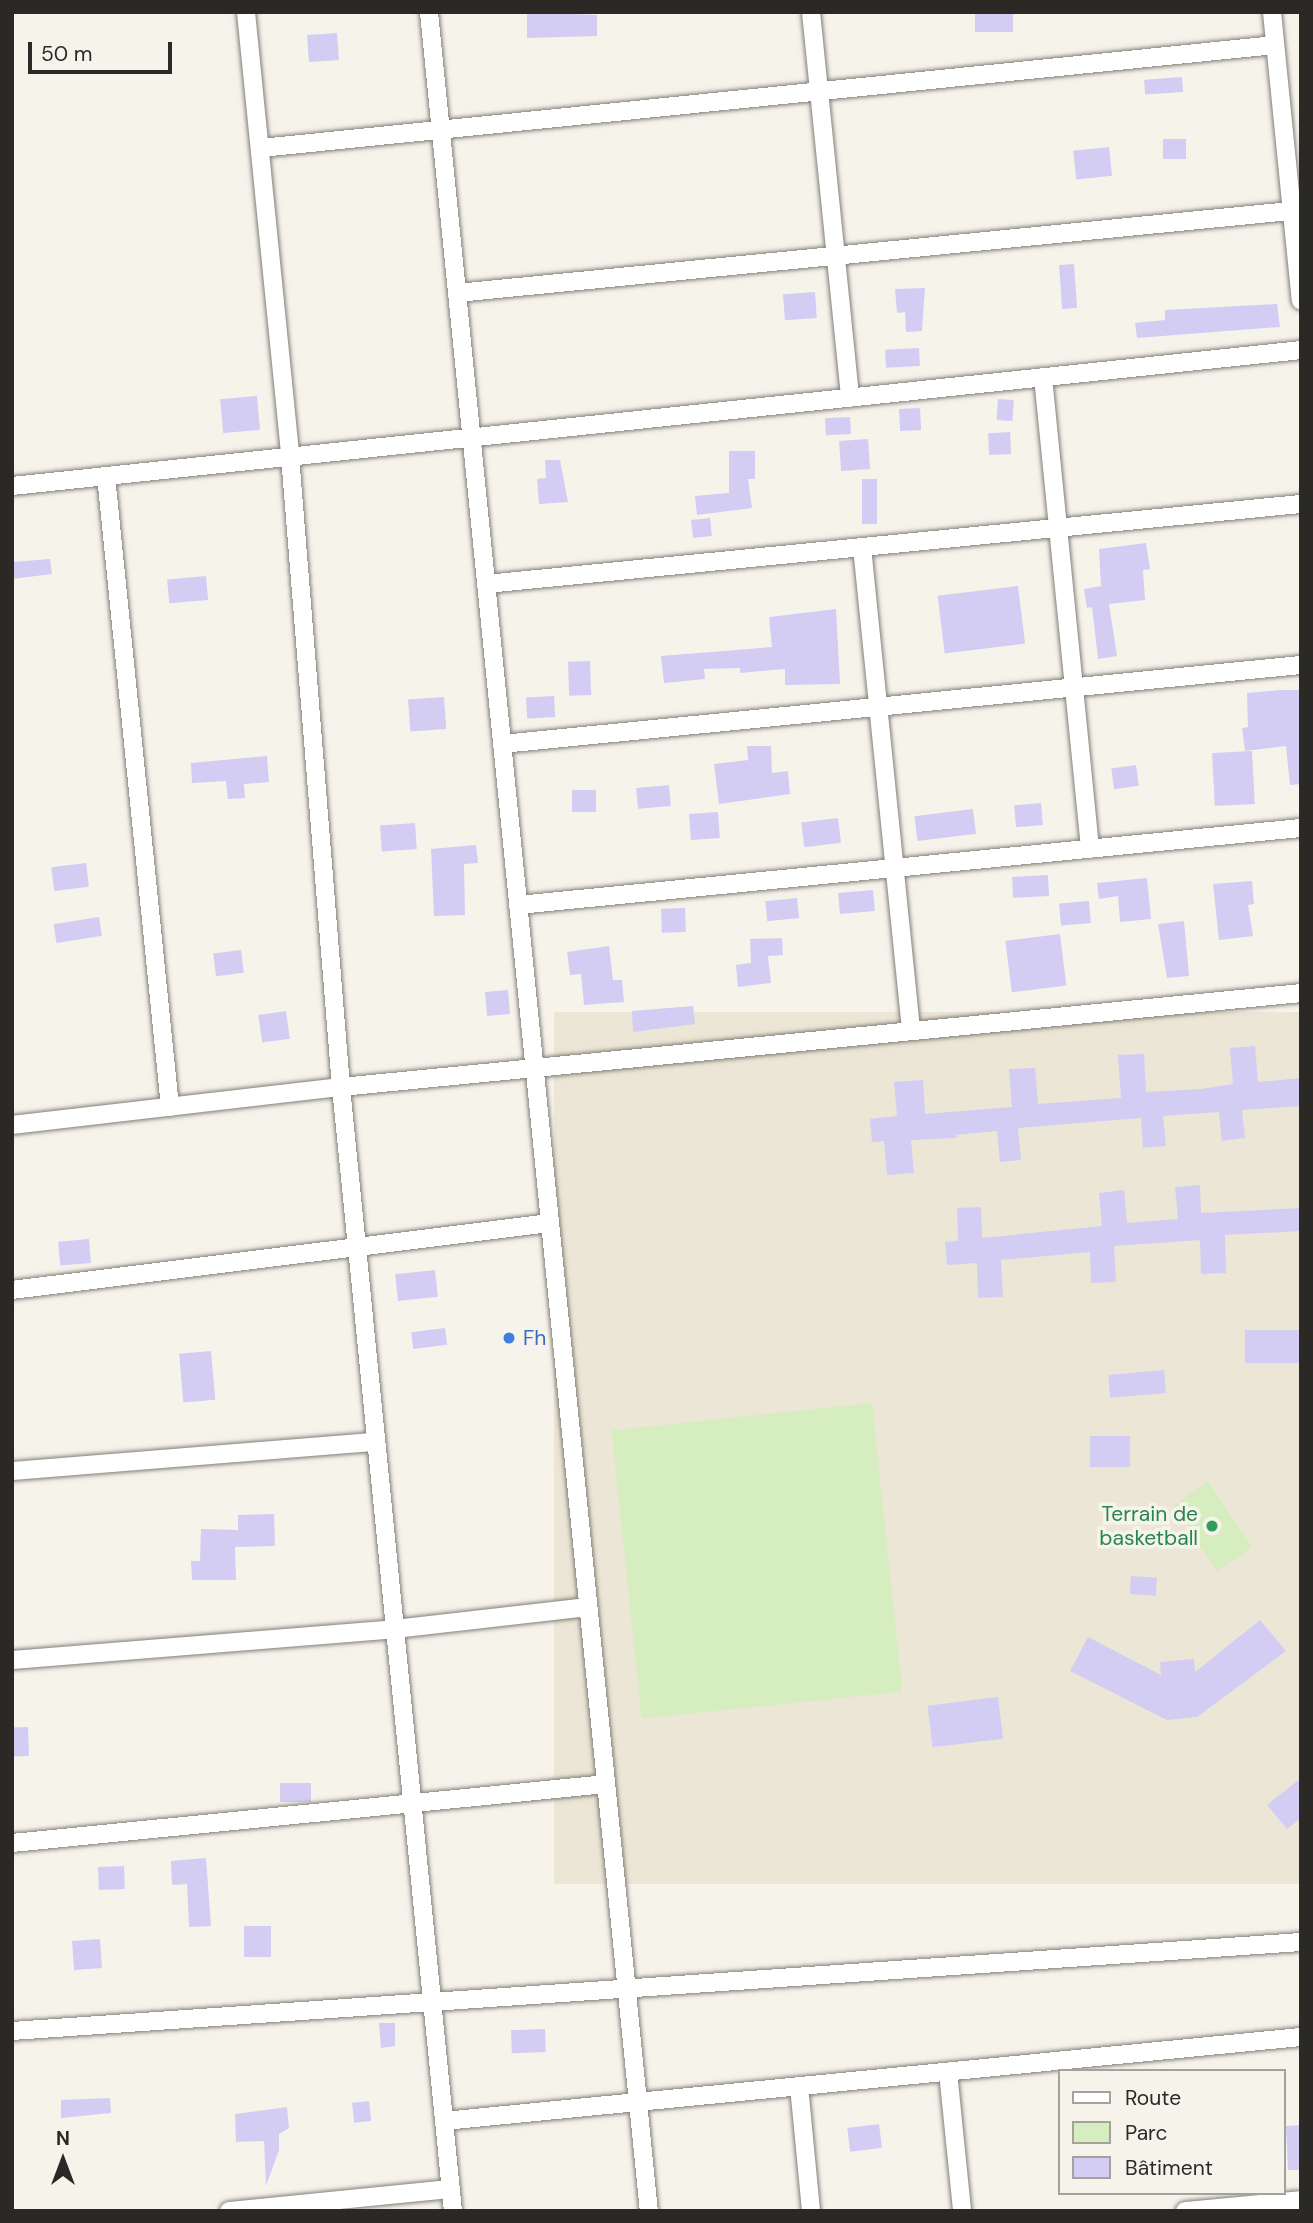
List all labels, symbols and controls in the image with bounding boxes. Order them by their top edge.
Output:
scale bar [32,28,175,72]
text: 50 m [41,40,92,68]
place label: Fh [523,1325,546,1351]
marker: Fh [501,1330,517,1346]
place label: Terrain de basketball [1099,1501,1198,1551]
marker: Terrain de basketball [1204,1518,1220,1534]
legend [1058,2069,1285,2195]
text: Route [1125,2084,1181,2112]
text: Parc [1125,2119,1168,2147]
north arrow [28,2125,98,2195]
text: N [56,2126,70,2151]
text: Bâtiment [1125,2154,1213,2182]

